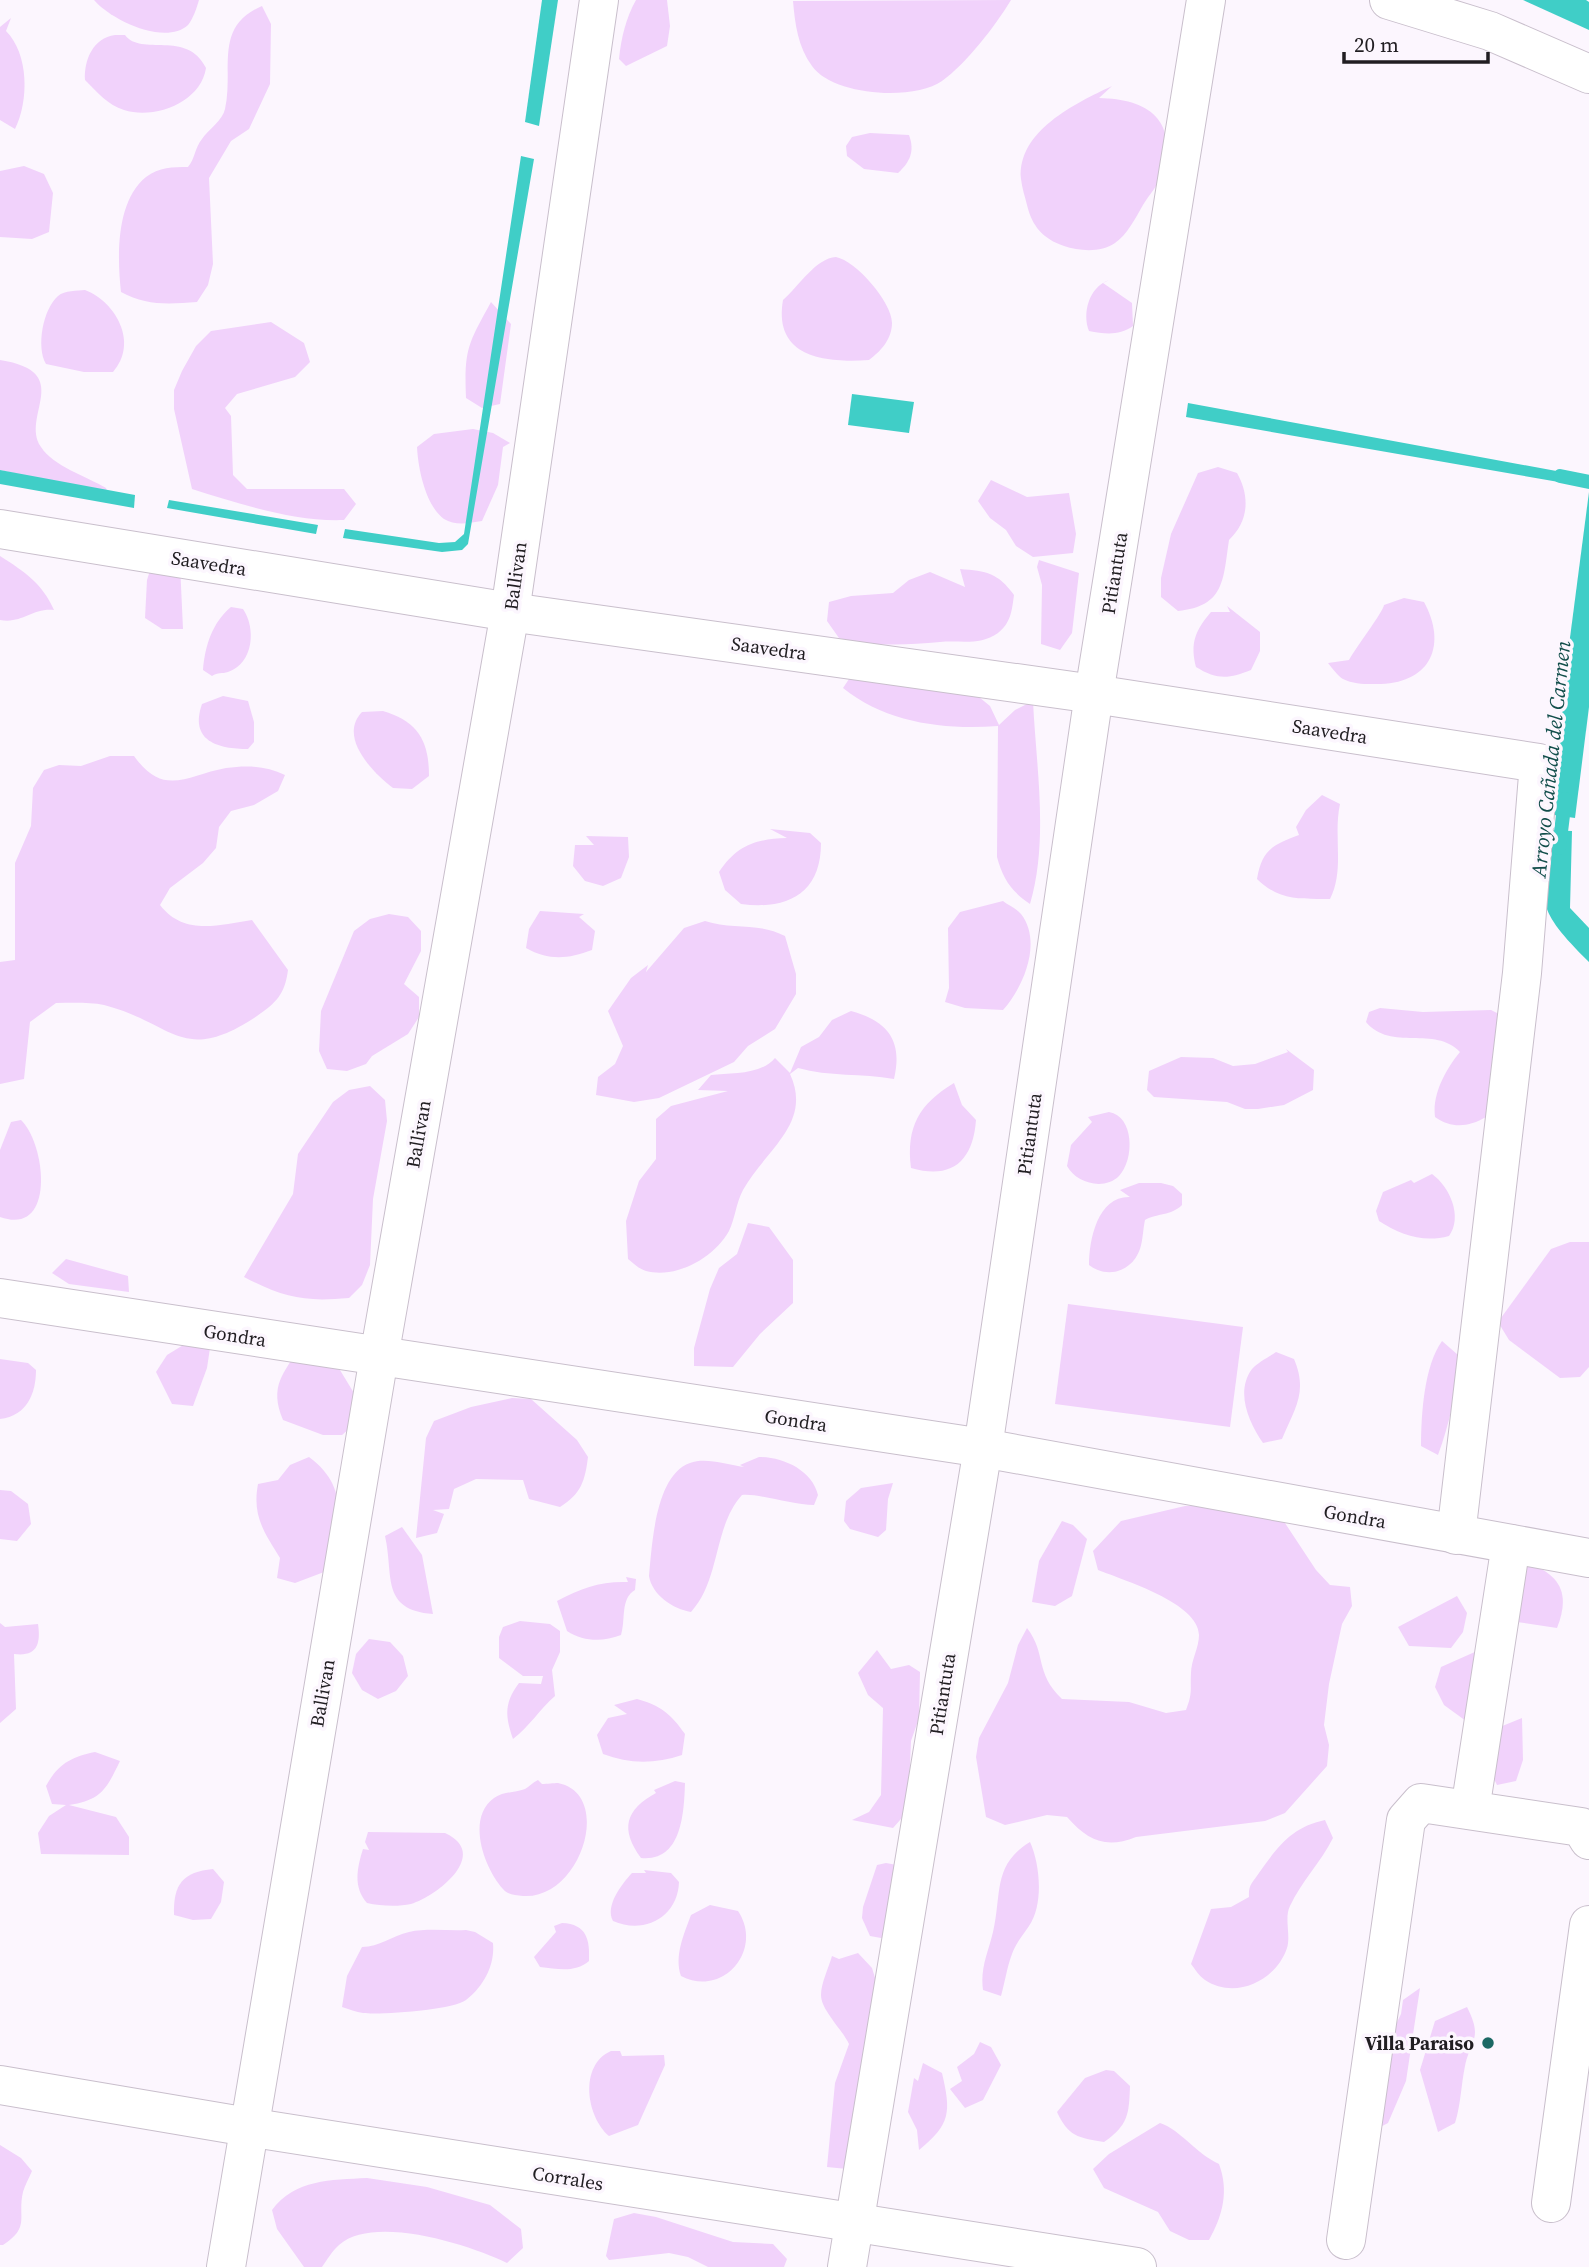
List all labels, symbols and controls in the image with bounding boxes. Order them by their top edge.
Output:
scale bar [1344,21,1488,65]
text: 20 m [1354,30,1399,59]
street label: Pitiantuta [1095,530,1133,616]
street label: Ballivan [497,540,533,612]
street label: Saavedra [169,544,249,582]
street label: Saavedra [730,630,809,666]
water label: Arroyo Cañada del Carmen [1524,639,1577,880]
street label: Saavedra [1290,712,1370,750]
street label: Pitiantuta [1010,1091,1048,1177]
street label: Ballivan [399,1098,437,1170]
street label: Gondra [202,1317,269,1353]
street label: Gondra [763,1402,830,1438]
street label: Gondra [1322,1498,1389,1534]
street label: Pitiantuta [923,1651,961,1737]
street label: Ballivan [303,1657,341,1729]
place label: Villa Paraiso [1365,2030,1474,2056]
marker: Villa Paraiso [1480,2035,1496,2051]
street label: Corrales [531,2160,605,2196]

